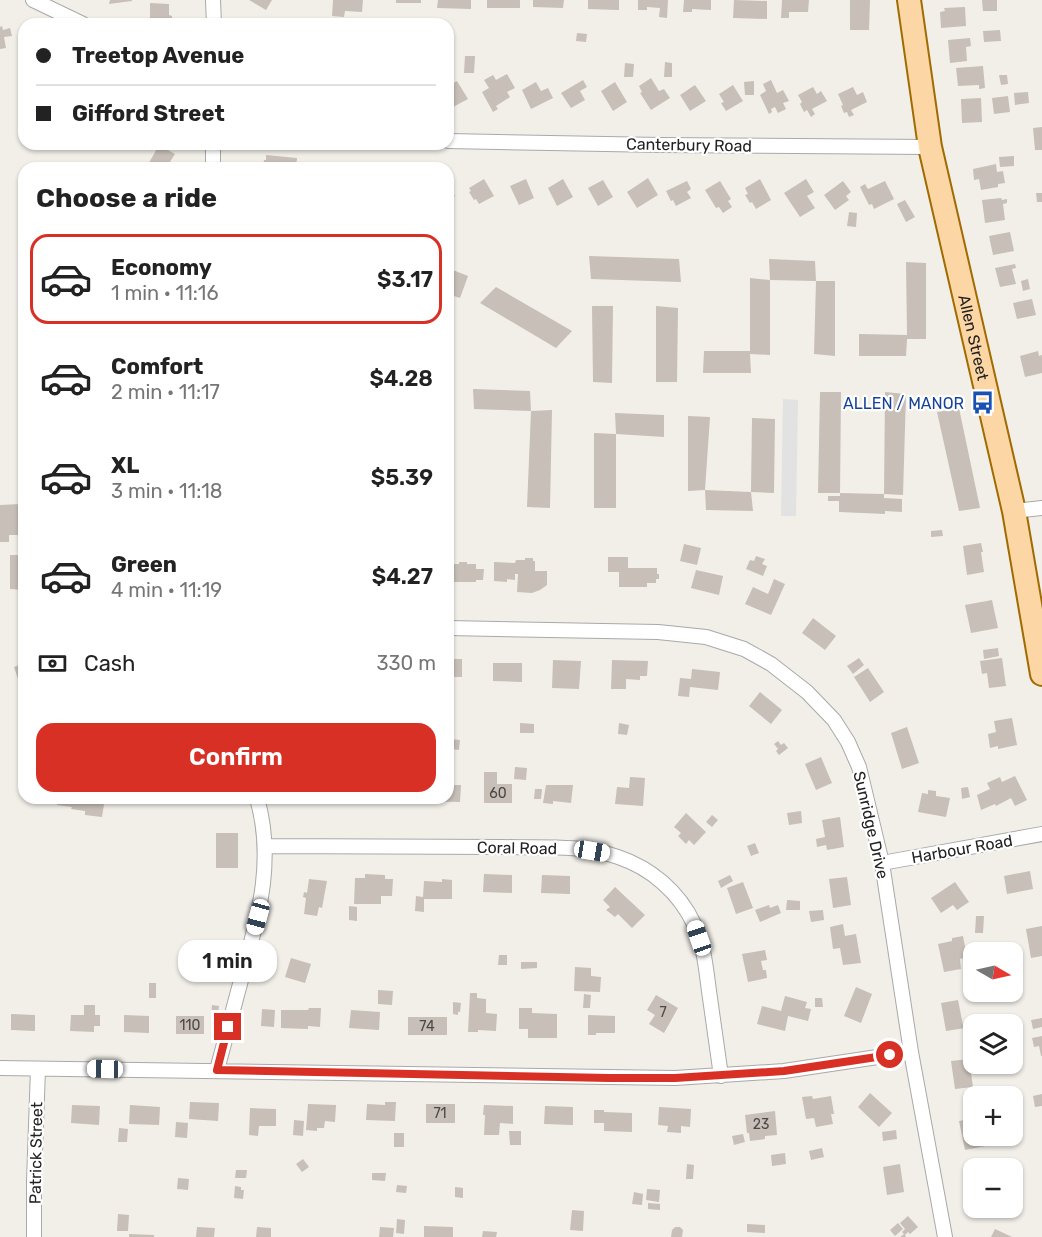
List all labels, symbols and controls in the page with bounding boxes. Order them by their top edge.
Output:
text: Treetop Avenue [72,42,244,69]
text: Gifford Street [72,100,225,127]
street label: Canterbury Road [626,134,752,156]
text: Choose a ride [36,182,217,214]
icon: car [39,252,93,306]
text: Economy [111,254,212,281]
text: $3.17 [377,266,433,293]
text: 1 min · 11:16 [111,281,218,305]
street label: Allen Street [955,293,993,382]
icon: car [39,351,93,405]
text: Comfort [111,353,203,380]
text: $4.28 [369,365,433,392]
text: 2 min · 11:17 [111,380,220,404]
bus stop icon: ALLEN / MANOR [969,390,995,416]
place label: ALLEN / MANOR [843,394,964,413]
icon: car [39,450,93,504]
text: XL [111,452,139,479]
text: $5.39 [371,464,433,491]
text: 3 min · 11:18 [111,479,223,503]
icon: car [39,549,93,603]
text: Green [111,551,177,578]
text: $4.27 [372,563,433,590]
text: 4 min · 11:19 [111,578,222,602]
icon: cash [36,647,69,680]
text: Cash [84,650,135,677]
text: 330 m [377,651,436,675]
button: Confirm [36,723,436,792]
street label: Sunridge Drive [849,769,893,881]
house number: 60 [489,785,507,802]
street label: Harbour Road [910,831,1014,867]
street label: Coral Road [477,838,557,858]
car [573,839,611,863]
car [245,897,271,937]
car [685,918,713,958]
callout: 1 min [178,940,278,982]
north arrow [963,942,1023,1002]
map controls [963,942,1023,1218]
text: 1 min [202,949,253,973]
house number: 7 [659,1004,667,1021]
route end [214,1013,241,1040]
button: layers [963,1014,1023,1074]
house number: 110 [180,1017,201,1034]
house number: 74 [419,1018,435,1035]
route start [876,1041,903,1068]
car [87,1060,123,1078]
button: + [963,1086,1023,1146]
street label: Patrick Street [26,1102,46,1204]
house number: 71 [433,1105,447,1122]
house number: 23 [753,1116,769,1133]
button: − [963,1158,1023,1218]

